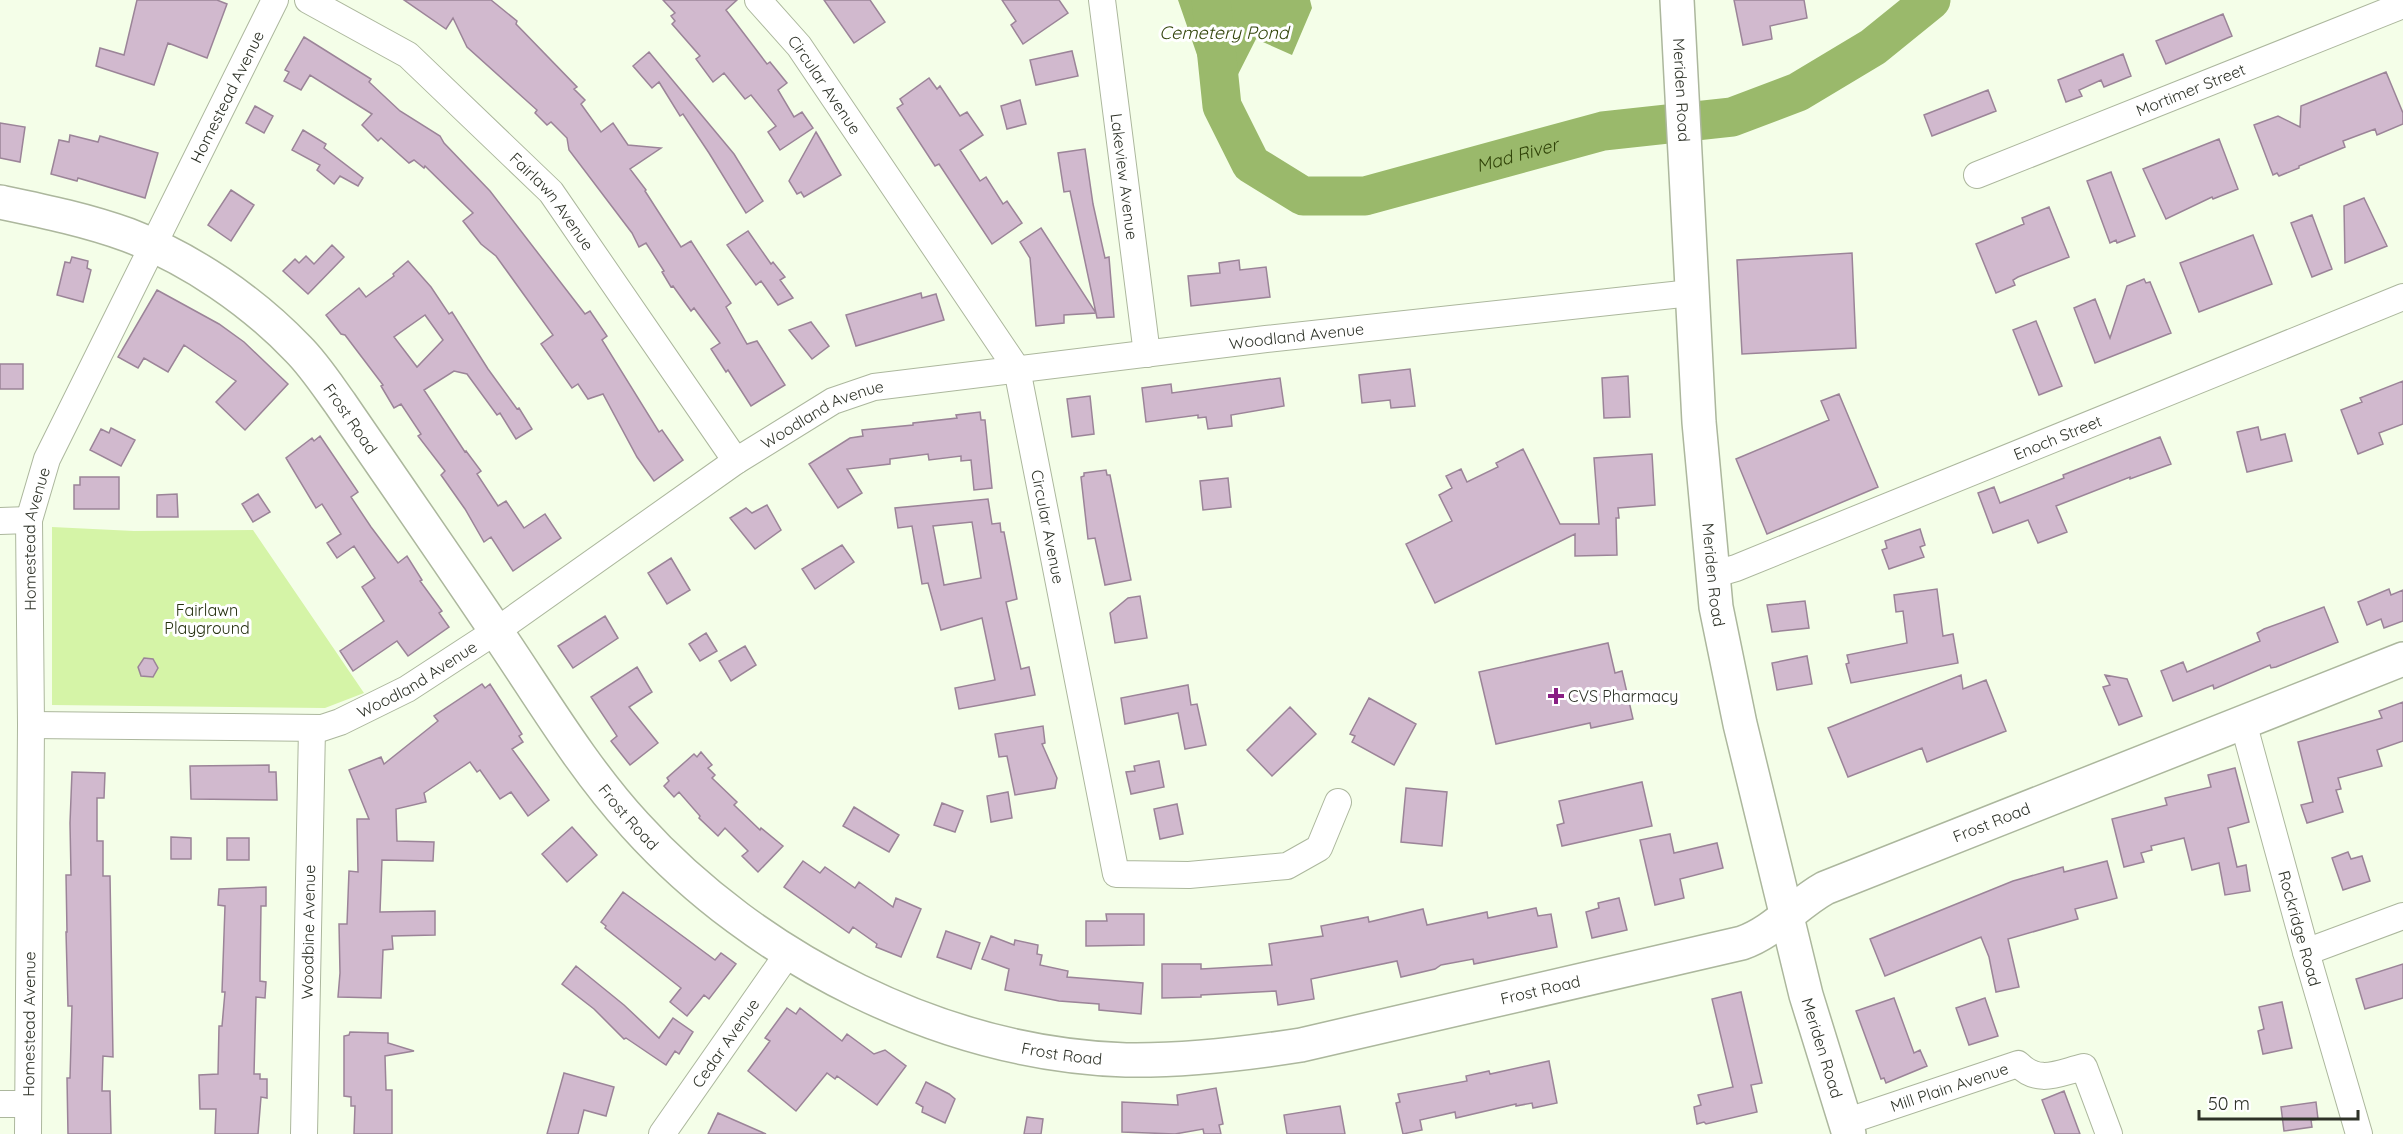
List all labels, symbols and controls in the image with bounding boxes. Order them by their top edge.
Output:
water label: Cemetery Pond [1159,21,1291,44]
street label: Homestead Avenue [186,27,268,166]
street label: Circular Avenue [784,31,866,138]
street label: Meriden Road [1669,37,1694,142]
street label: Mortimer Street [2133,59,2248,121]
street label: Lakeview Avenue [1106,112,1142,241]
water label: Mad River [1473,132,1563,177]
street label: Fairlawn Avenue [506,148,598,254]
street label: Woodland Avenue [1228,318,1365,353]
street label: Woodland Avenue [757,376,885,453]
street label: Frost Road [319,380,382,458]
street label: Enoch Street [2010,411,2105,464]
street label: Homestead Avenue [19,465,54,611]
street label: Circular Avenue [1027,468,1069,585]
street label: Meriden Road [1698,522,1730,628]
park label: Fairlawn Playground [164,600,250,638]
street label: Woodland Avenue [354,636,480,722]
place label: CVS Pharmacy [1568,686,1678,706]
marker: CVS Pharmacy [1549,689,1563,703]
street label: Frost Road [594,780,663,854]
street label: Frost Road [1950,798,2033,846]
street label: Woodbine Avenue [297,864,319,1000]
street label: Rockridge Road [2274,868,2325,989]
street label: Homestead Avenue [18,951,39,1097]
street label: Frost Road [1498,971,1582,1009]
street label: Cedar Avenue [688,995,764,1091]
street label: Meriden Road [1797,995,1847,1100]
street label: Frost Road [1020,1037,1103,1069]
street label: Mill Plain Avenue [1888,1058,2011,1116]
scale bar [2199,1083,2358,1121]
text: 50 m [2208,1092,2250,1115]

